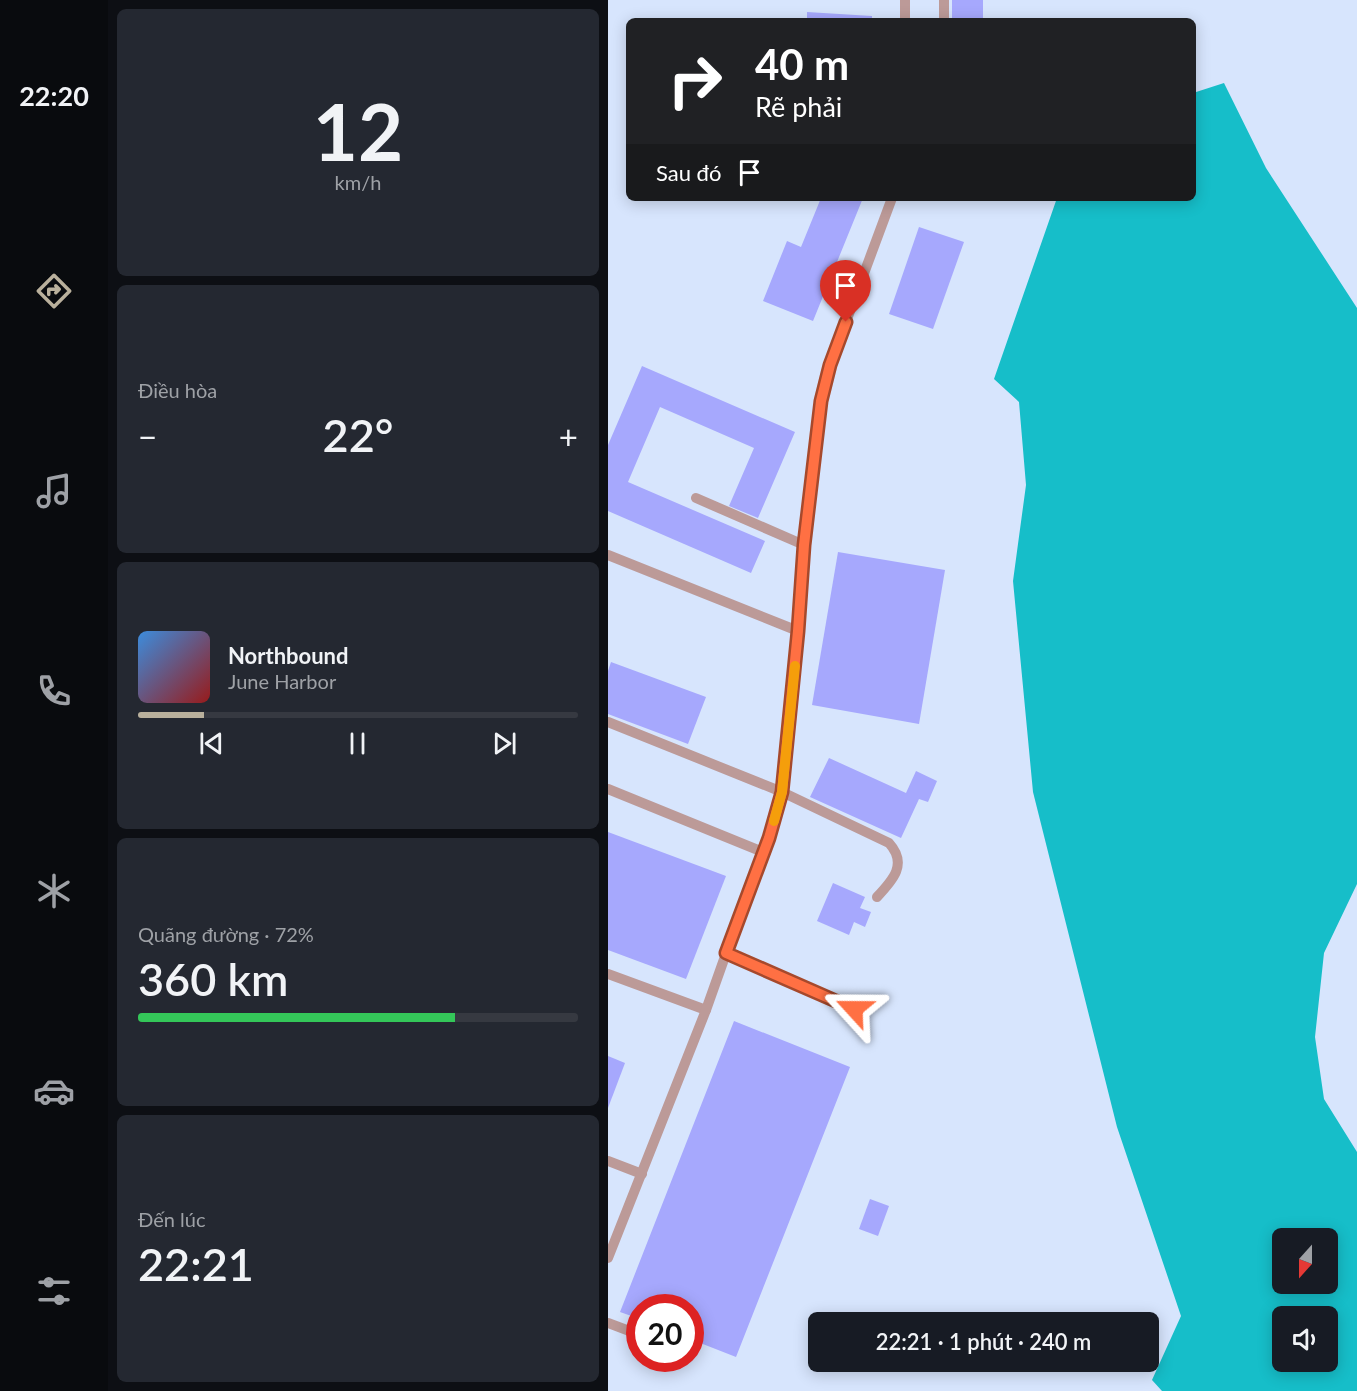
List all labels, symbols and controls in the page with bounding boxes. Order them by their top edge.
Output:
text: 40 m [755,39,849,89]
icon: right [656,42,734,120]
text: 22:20 [19,79,89,112]
text: 12 [313,84,403,178]
text: Rẽ phải [755,90,842,123]
icon: arrive [733,156,766,189]
text: Sau đó [656,159,721,186]
text: km/h [335,170,381,194]
pin [820,260,871,322]
icon: arrive [829,269,862,302]
icon: directions [33,270,75,312]
text: Điều hòa [138,378,217,402]
text: 22° [323,408,393,462]
text: − [138,416,157,456]
text: + [559,416,578,456]
icon: music [33,470,75,512]
text: Northbound [228,642,348,669]
text: June Harbor [228,669,336,693]
icon: phone [33,670,75,712]
icon: previous [195,727,228,760]
icon: pause [341,727,374,760]
icon: next [488,727,521,760]
icon: climate [33,870,75,912]
text: Quãng đường · 72% [138,922,314,946]
text: 360 km [138,952,288,1006]
position arrow [822,977,886,1041]
icon: car [33,1070,75,1112]
text: Đến lúc [138,1207,206,1231]
north arrow [1272,1228,1338,1294]
map controls [1272,1228,1338,1372]
text: 22:21 [138,1237,254,1291]
icon: filters [33,1270,75,1312]
speed limit sign: 20 [626,1294,704,1372]
button: sound [1272,1306,1338,1372]
text: 22:21 · 1 phút · 240 m [876,1328,1091,1355]

